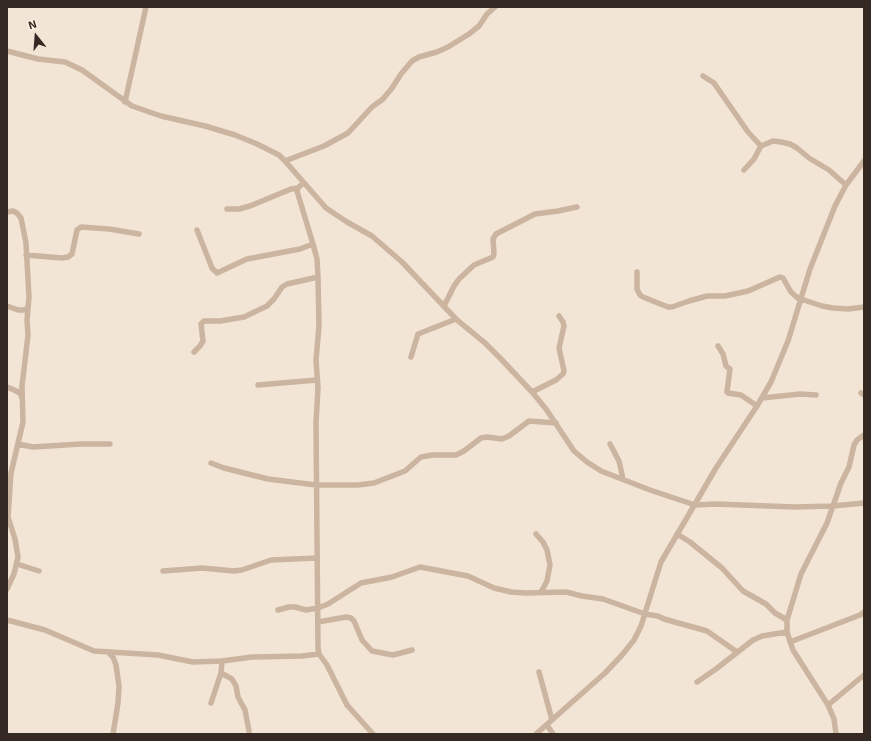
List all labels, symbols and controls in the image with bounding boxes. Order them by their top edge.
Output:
north arrow [16,16,56,56]
text: N [27,17,38,31]

